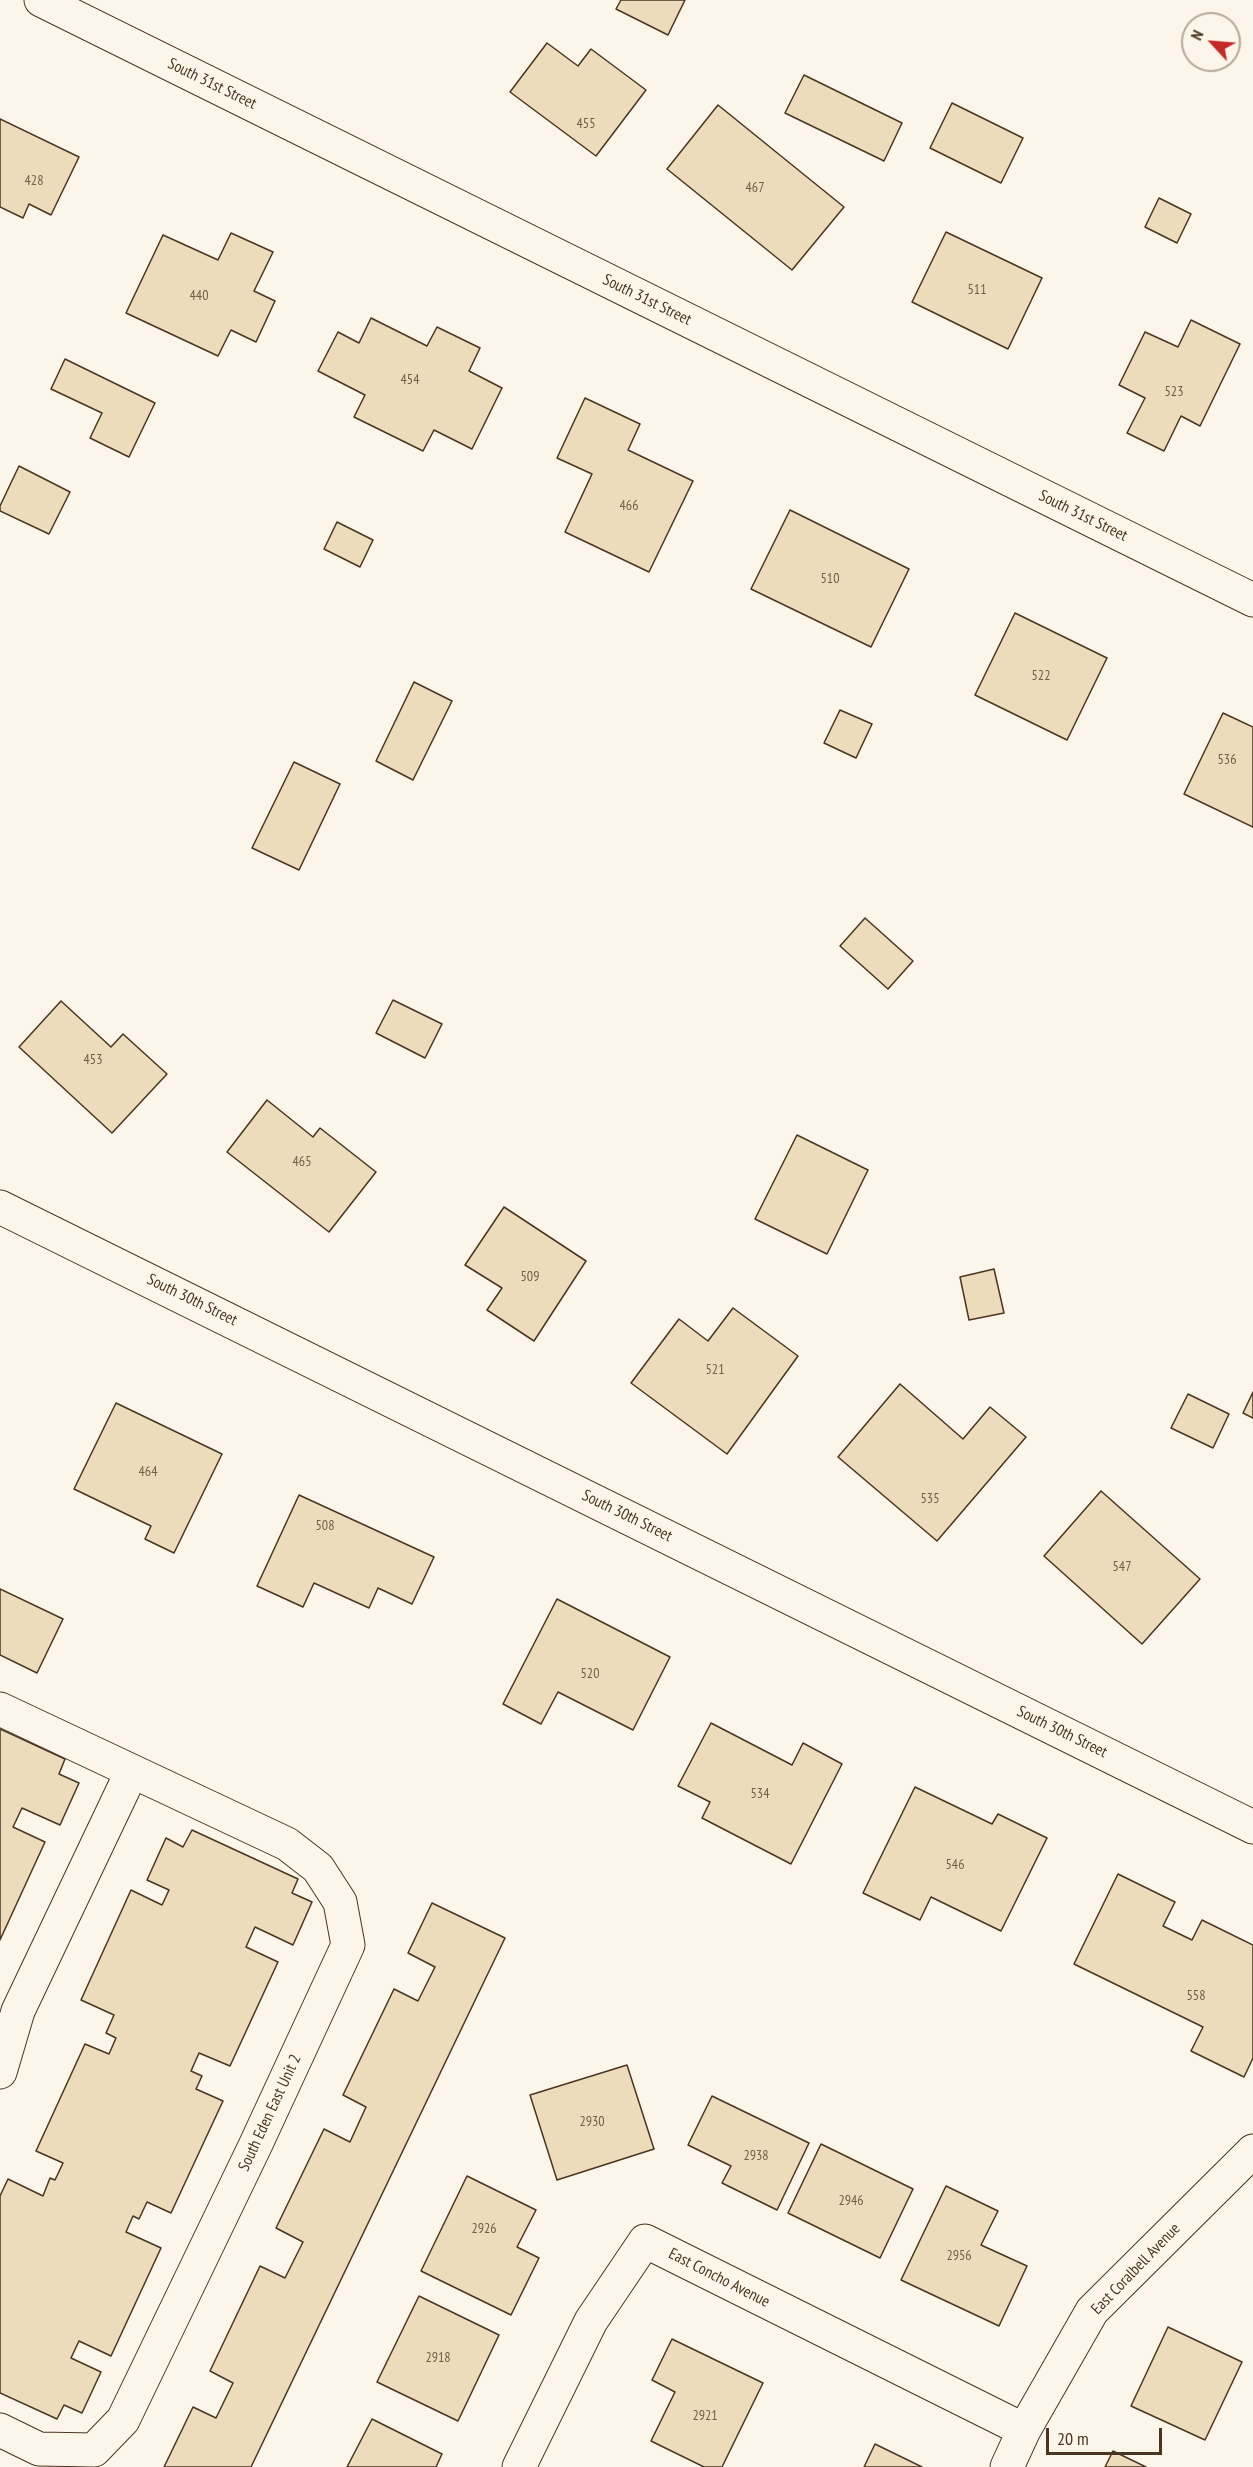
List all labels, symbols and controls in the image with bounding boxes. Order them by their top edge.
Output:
north arrow [1181,12,1241,72]
text: N [1186,27,1207,43]
street label: South 31st Street [165,54,259,114]
house number: 455 [577,116,595,132]
house number: 428 [25,173,43,189]
house number: 467 [746,180,764,196]
street label: South 31st Street [600,270,694,330]
house number: 511 [968,282,986,298]
house number: 440 [190,288,208,304]
house number: 454 [401,372,419,388]
house number: 523 [1165,384,1183,400]
street label: South 31st Street [1036,486,1130,546]
house number: 466 [620,498,638,514]
house number: 510 [821,571,839,587]
house number: 522 [1032,668,1050,684]
house number: 536 [1218,752,1236,768]
house number: 453 [84,1052,102,1068]
house number: 465 [293,1154,311,1170]
house number: 509 [521,1269,539,1285]
street label: South 30th Street [144,1270,240,1330]
house number: 521 [706,1362,724,1378]
house number: 464 [139,1464,157,1480]
street label: South 30th Street [579,1486,675,1546]
house number: 535 [921,1491,939,1507]
house number: 508 [316,1518,334,1534]
house number: 547 [1113,1559,1131,1575]
house number: 520 [581,1666,599,1682]
street label: South 30th Street [1014,1702,1110,1762]
house number: 534 [751,1786,769,1802]
house number: 546 [946,1857,964,1873]
house number: 558 [1187,1988,1205,2004]
street label: South Eden East Unit 2 [235,2052,305,2174]
house number: 2930 [579,2114,605,2130]
house number: 2938 [743,2148,769,2164]
house number: 2946 [838,2193,864,2209]
street label: East Coralbell Avenue [1088,2219,1184,2319]
house number: 2926 [471,2221,497,2237]
street label: East Concho Avenue [665,2244,773,2312]
house number: 2956 [946,2248,972,2264]
house number: 2918 [425,2350,451,2366]
house number: 2921 [692,2408,718,2424]
scale bar [1049,2416,1164,2454]
text: 20 m [1057,2427,1089,2450]

